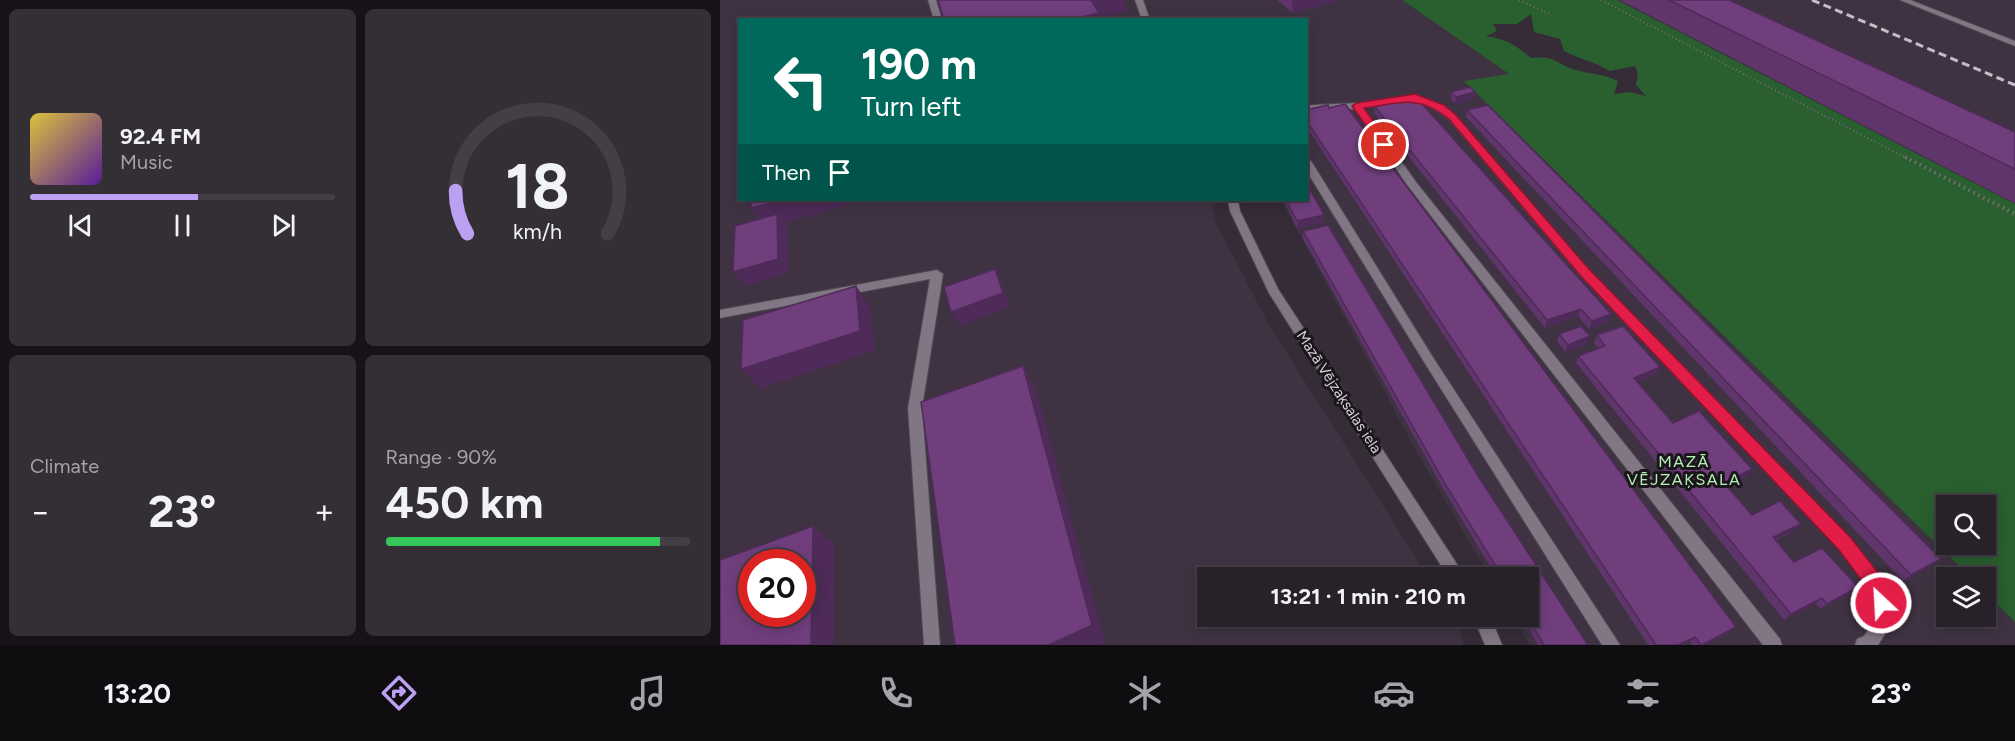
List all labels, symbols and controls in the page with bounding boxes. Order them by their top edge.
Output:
text: 190 m [861,39,977,90]
icon: left [762,42,840,120]
text: Turn left [861,90,961,123]
pin [1358,119,1409,170]
text: 92.4 FM [120,123,201,150]
icon: arrive [1367,128,1400,161]
text: Music [120,150,173,174]
text: 18 [505,150,570,225]
icon: arrive [823,156,856,189]
text: Then [762,159,811,186]
icon: previous [64,209,97,242]
icon: pause [166,209,199,242]
icon: next [267,209,300,242]
text: km/h [513,220,562,245]
street label: Mazā Vējzaķsalas iela [1293,327,1385,457]
text: Range · 90% [386,445,497,469]
district label: MAZĀ VĒJZAĶSALA [1627,452,1741,489]
text: Climate [30,454,99,478]
text: 450 km [386,475,543,529]
text: 23° [148,484,216,538]
text: − [30,492,51,531]
text: + [314,492,335,531]
map controls [1936,495,1996,627]
button: search [1936,495,1996,555]
speed limit sign: 20 [738,549,816,627]
button: layers [1936,567,1996,627]
position arrow [1849,571,1913,635]
text: 13:21 · 1 min · 210 m [1270,583,1466,610]
icon: directions [378,672,420,714]
icon: music [627,672,669,714]
icon: phone [875,672,917,714]
icon: climate [1124,672,1166,714]
icon: car [1373,672,1415,714]
icon: filters [1622,672,1664,714]
text: 13:20 [103,677,171,710]
text: 23° [1871,677,1912,710]

